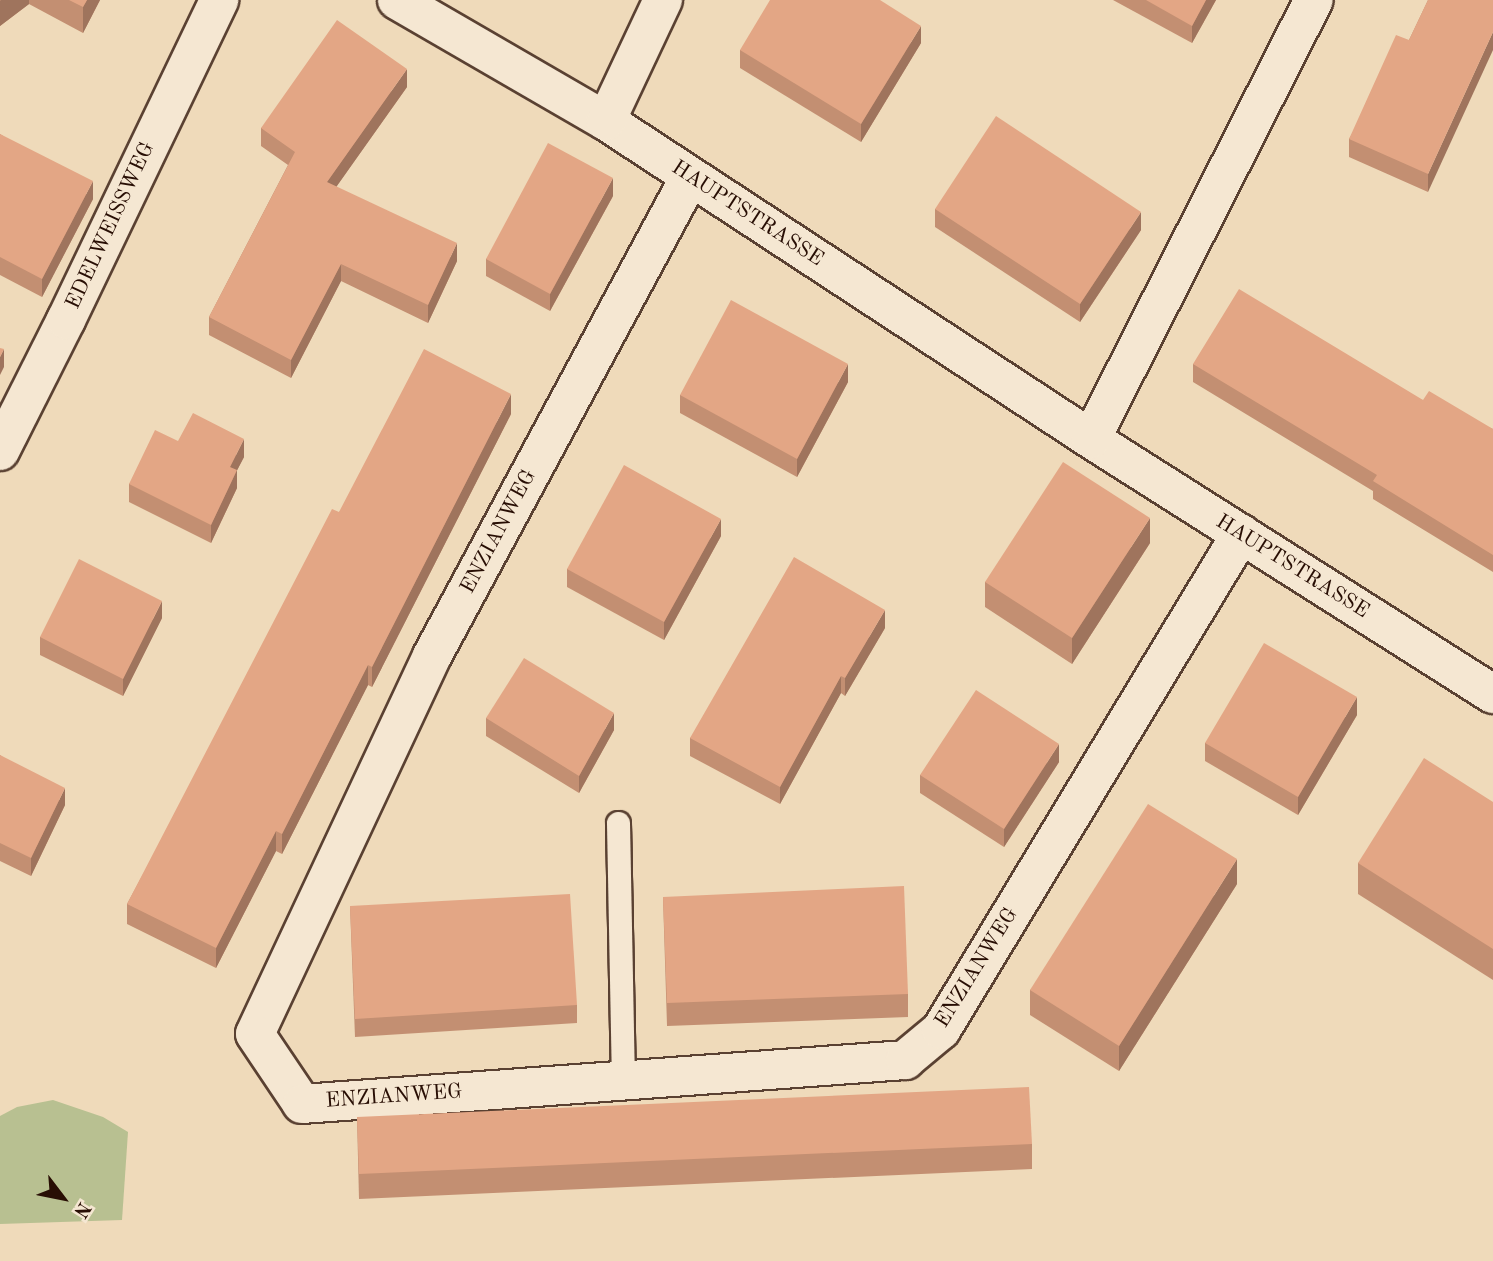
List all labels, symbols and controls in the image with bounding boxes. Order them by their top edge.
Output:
street label: EDELWEISSWEG [61,138,161,314]
street label: HAUPTSTRASSE [666,155,828,273]
street label: ENZIANWEG [456,466,542,598]
street label: HAUPTSTRASSE [1211,510,1373,624]
street label: ENZIANWEG [930,903,1024,1033]
street label: ENZIANWEG [325,1080,463,1114]
north arrow [28,1163,98,1233]
text: N [69,1198,93,1221]

